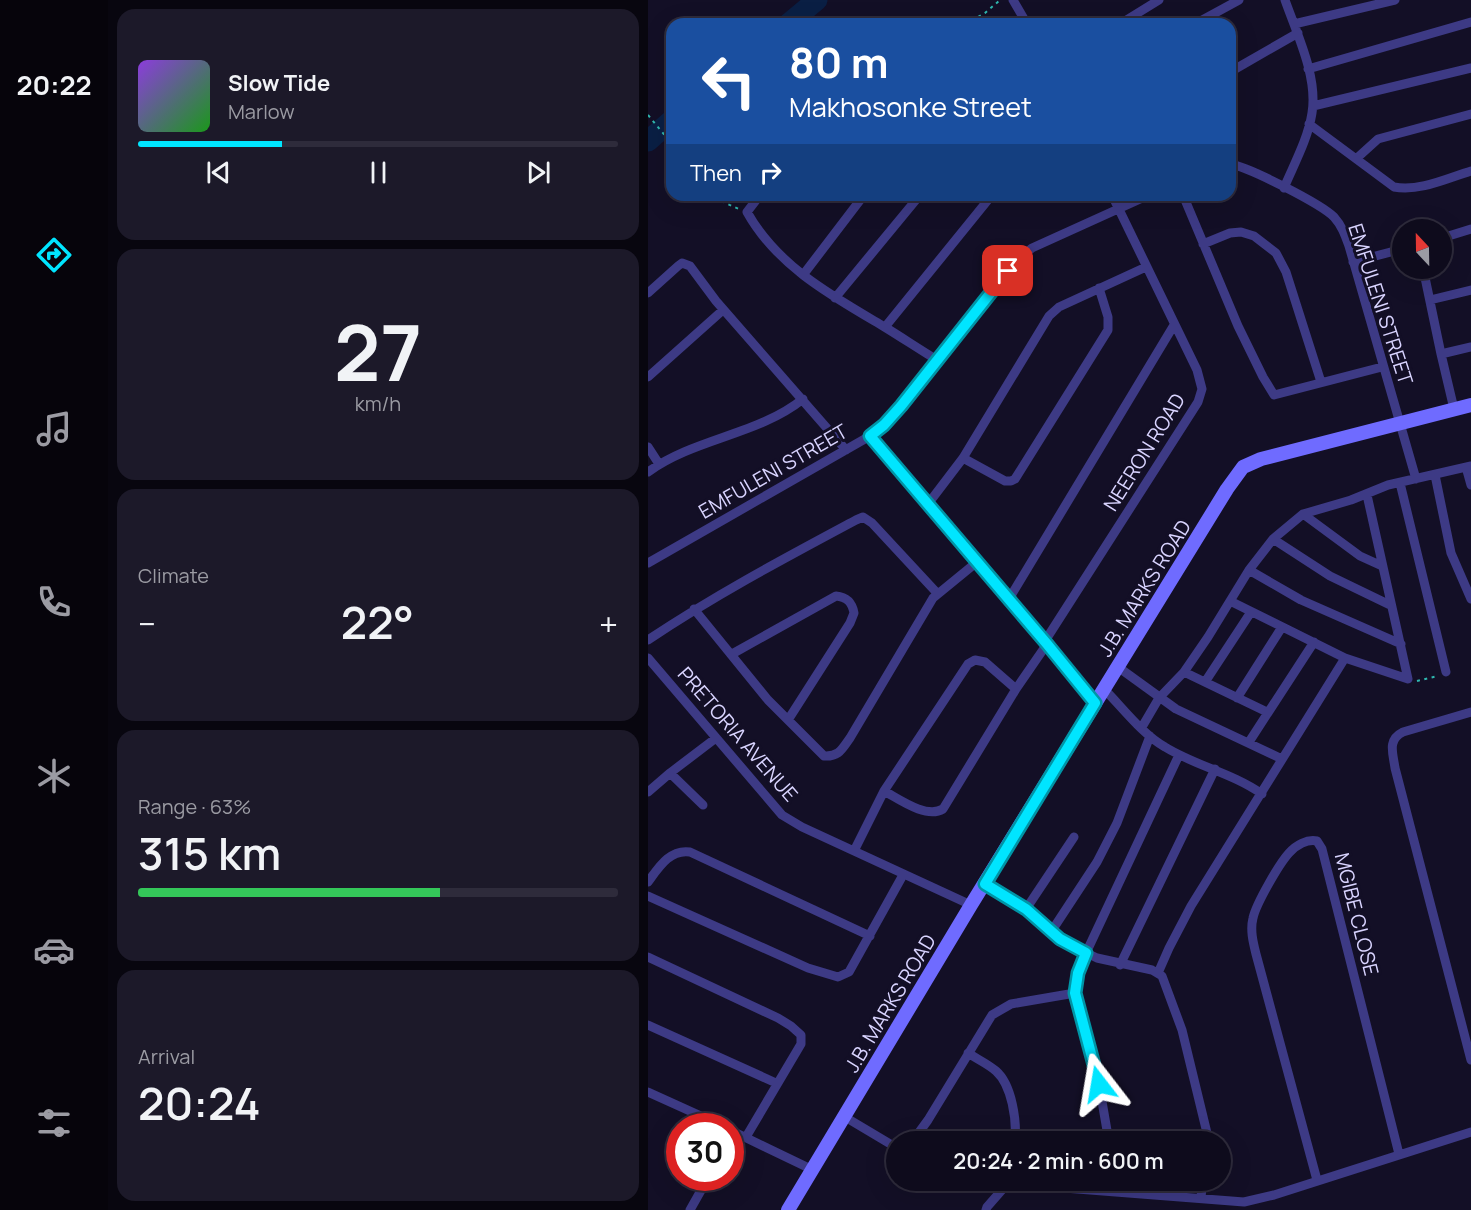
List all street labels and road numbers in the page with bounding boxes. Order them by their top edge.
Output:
street label: EMFULENI STREET [1342,220,1420,388]
street label: NEERON ROAD [1097,388,1191,516]
street label: EMFULENI STREET [694,417,853,525]
street label: J.B. MARKS ROAD [1091,514,1197,662]
street label: PRETORIA AVENUE [672,661,804,807]
street label: MGIBE CLOSE [1329,850,1385,978]
street label: J.B. MARKS ROAD [838,929,942,1077]

